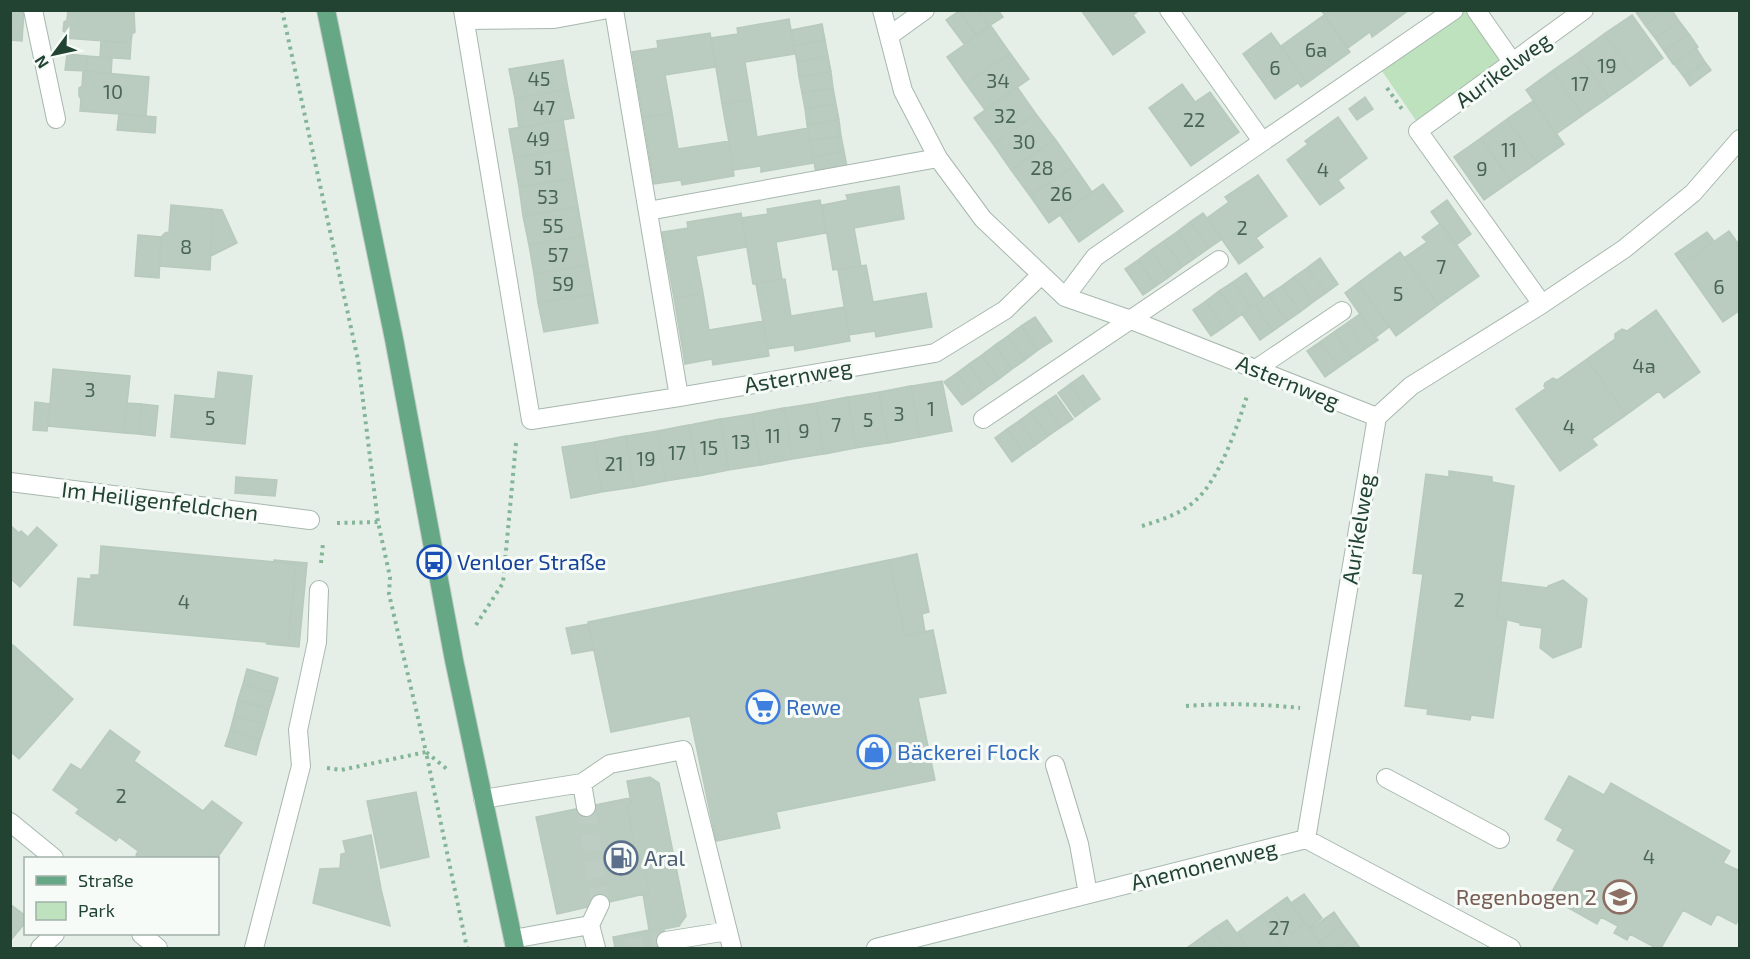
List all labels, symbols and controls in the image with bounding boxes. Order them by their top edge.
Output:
north arrow [24,24,84,84]
street label: Aurikelweg [1450,26,1555,112]
house number: 6a [1305,37,1327,61]
text: N [30,52,52,72]
house number: 19 [1597,53,1617,77]
house number: 6 [1269,55,1281,79]
house number: 45 [527,66,551,90]
house number: 34 [986,68,1010,92]
house number: 17 [1571,71,1589,95]
house number: 10 [103,79,123,103]
house number: 47 [533,95,555,119]
house number: 32 [994,103,1016,127]
house number: 22 [1183,107,1205,131]
house number: 49 [526,126,550,150]
house number: 30 [1012,129,1036,153]
house number: 11 [1501,137,1517,161]
house number: 51 [534,155,552,179]
house number: 28 [1030,155,1054,179]
house number: 9 [1476,156,1488,180]
house number: 4 [1317,157,1329,181]
house number: 26 [1050,181,1072,205]
house number: 53 [537,184,559,208]
house number: 55 [542,213,564,237]
house number: 2 [1236,215,1248,239]
house number: 8 [180,234,192,258]
house number: 57 [548,242,568,266]
house number: 7 [1436,254,1446,278]
house number: 59 [552,271,574,295]
house number: 6 [1713,274,1725,298]
house number: 5 [1393,281,1403,305]
street label: Asternweg [1233,349,1344,414]
street label: Asternweg [742,353,854,397]
house number: 4a [1632,353,1656,377]
house number: 3 [84,377,96,401]
house number: 1 [927,396,935,420]
house number: 3 [893,401,905,425]
house number: 5 [205,405,215,429]
house number: 5 [863,407,873,431]
house number: 7 [831,412,841,436]
house number: 4 [1563,414,1575,438]
house number: 9 [798,418,810,442]
house number: 11 [765,423,781,447]
house number: 13 [731,429,751,453]
house number: 15 [700,435,718,459]
house number: 17 [668,440,686,464]
house number: 19 [636,446,656,470]
house number: 21 [604,451,624,475]
street label: Aurikelweg [1335,472,1379,586]
street label: Im Heiligenfeldchen [60,475,260,525]
bus stop icon: Venloer Straße [416,544,452,580]
place label: Venloer Straße [457,548,606,574]
house number: 2 [1453,587,1465,611]
house number: 4 [178,589,190,613]
supermarket icon: Rewe [745,689,781,725]
place label: Rewe [786,693,841,719]
shop icon: Bäckerei Flock [856,734,892,770]
place label: Bäckerei Flock [897,738,1040,764]
house number: 2 [115,783,127,807]
street label: Anemonenweg [1128,833,1279,895]
fuel station icon: Aral [603,840,639,876]
place label: Aral [644,844,686,870]
house number: 4 [1643,844,1655,868]
legend [24,857,219,935]
text: Straße [78,869,134,891]
school or university icon: Regenbogen 2 [1602,879,1638,915]
place label: Regenbogen 2 [1456,883,1597,909]
text: Park [78,899,115,921]
house number: 27 [1268,915,1290,939]

